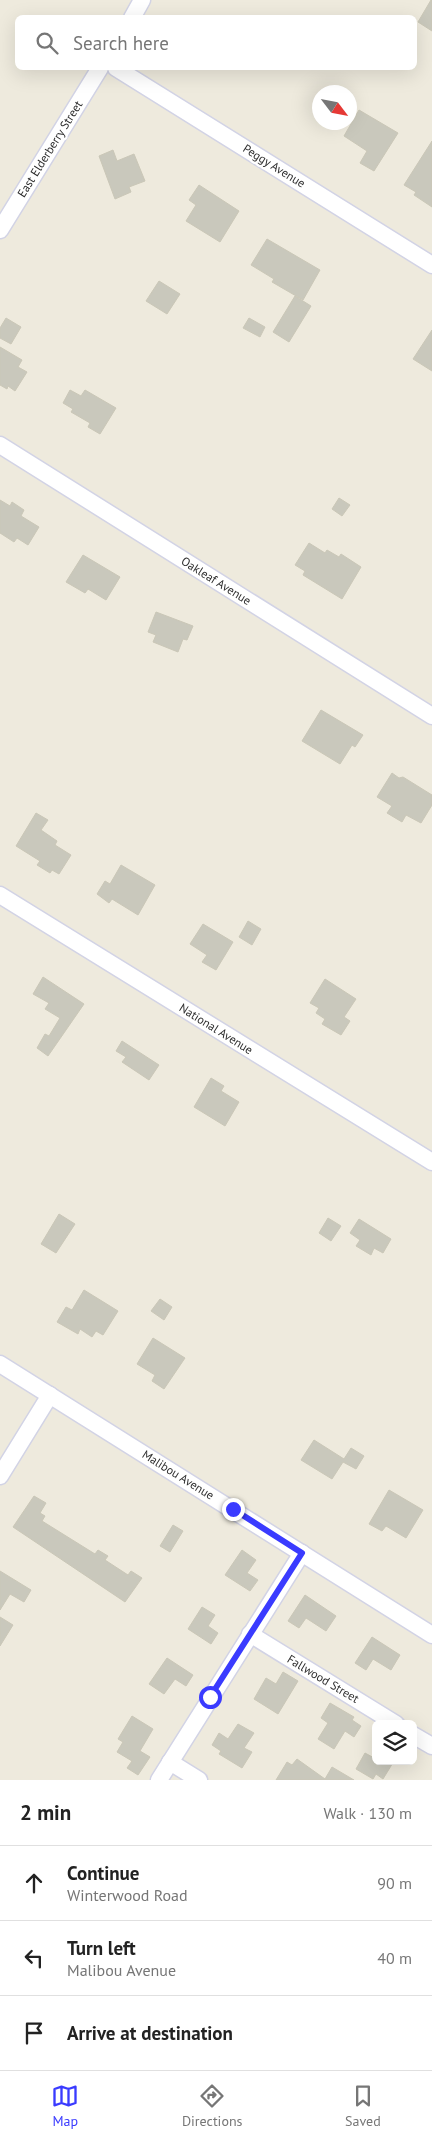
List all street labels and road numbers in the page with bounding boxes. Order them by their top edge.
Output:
street label: East Elderberry Street [14,98,85,200]
street label: Peggy Avenue [240,141,308,191]
street label: Oakleaf Avenue [179,553,254,608]
street label: National Avenue [177,1000,256,1057]
street label: Malibou Avenue [140,1447,217,1503]
street label: Fallwood Street [285,1651,362,1706]

